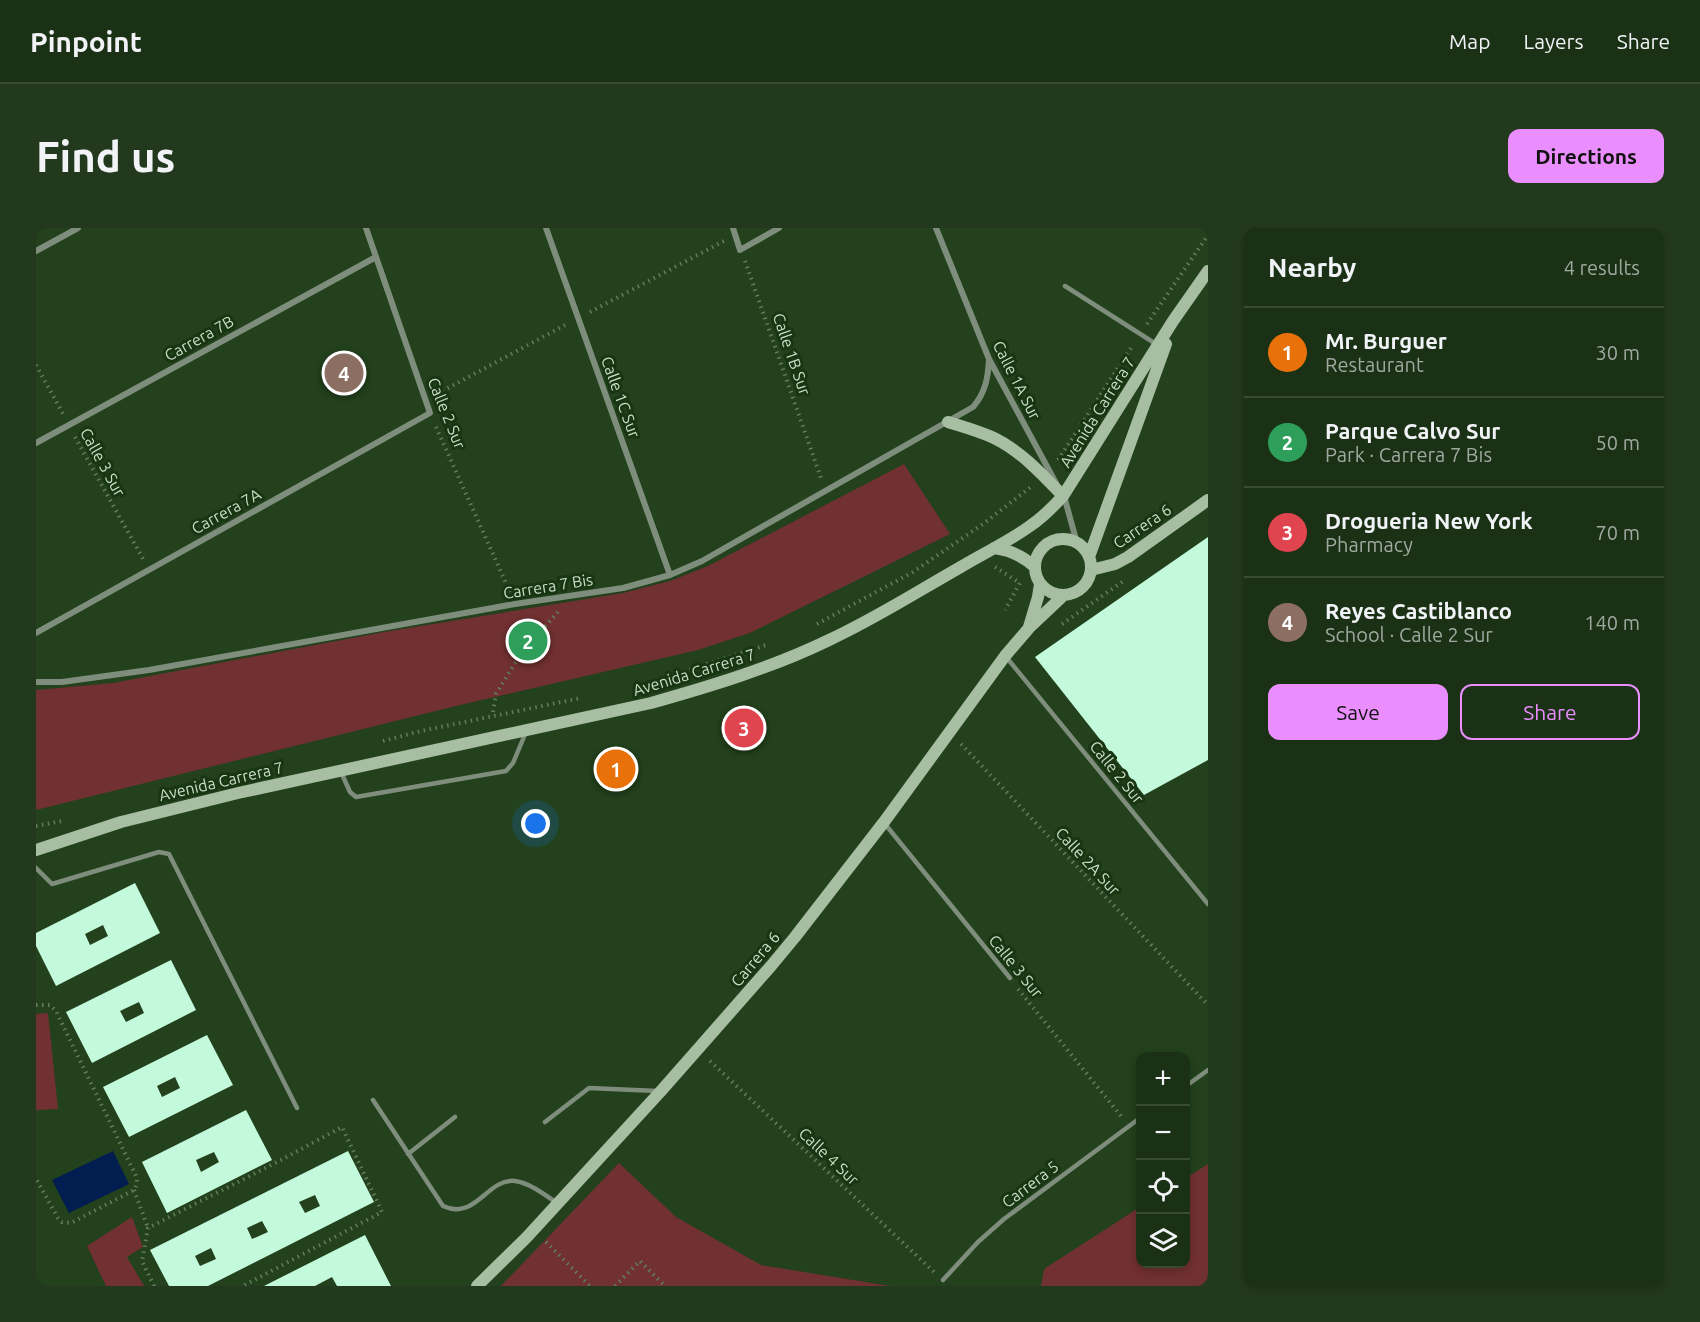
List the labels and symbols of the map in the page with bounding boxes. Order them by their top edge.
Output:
street label: Calle 1B Sur [770,311,814,397]
street label: Carrera 7B [161,312,237,364]
street label: Calle 1A Sur [990,338,1044,422]
pin: 4 [324,350,364,396]
street label: Avenida Carrera 7 [1056,353,1138,471]
street label: Calle 1C Sur [598,354,644,440]
street label: Calle 2 Sur [425,375,469,451]
street label: Calle 3 Sur [77,425,129,499]
street label: Carrera 7A [188,484,264,537]
street label: Carrera 6 [1110,500,1174,552]
street label: Carrera 7 Bis [502,570,594,602]
pin: 2 [508,618,548,664]
street label: Avenida Carrera 7 [631,645,757,699]
pin: 3 [724,706,764,750]
street label: Calle 2 Sur [1086,737,1148,807]
pin: 1 [596,746,636,792]
street label: Avenida Carrera 7 [157,758,285,804]
your location [521,809,550,838]
street label: Calle 2A Sur [1052,824,1124,898]
street label: Carrera 6 [727,928,783,990]
street label: Calle 3 Sur [985,931,1047,1001]
street label: Calle 4 Sur [795,1124,863,1188]
street label: Carrera 5 [998,1157,1062,1211]

